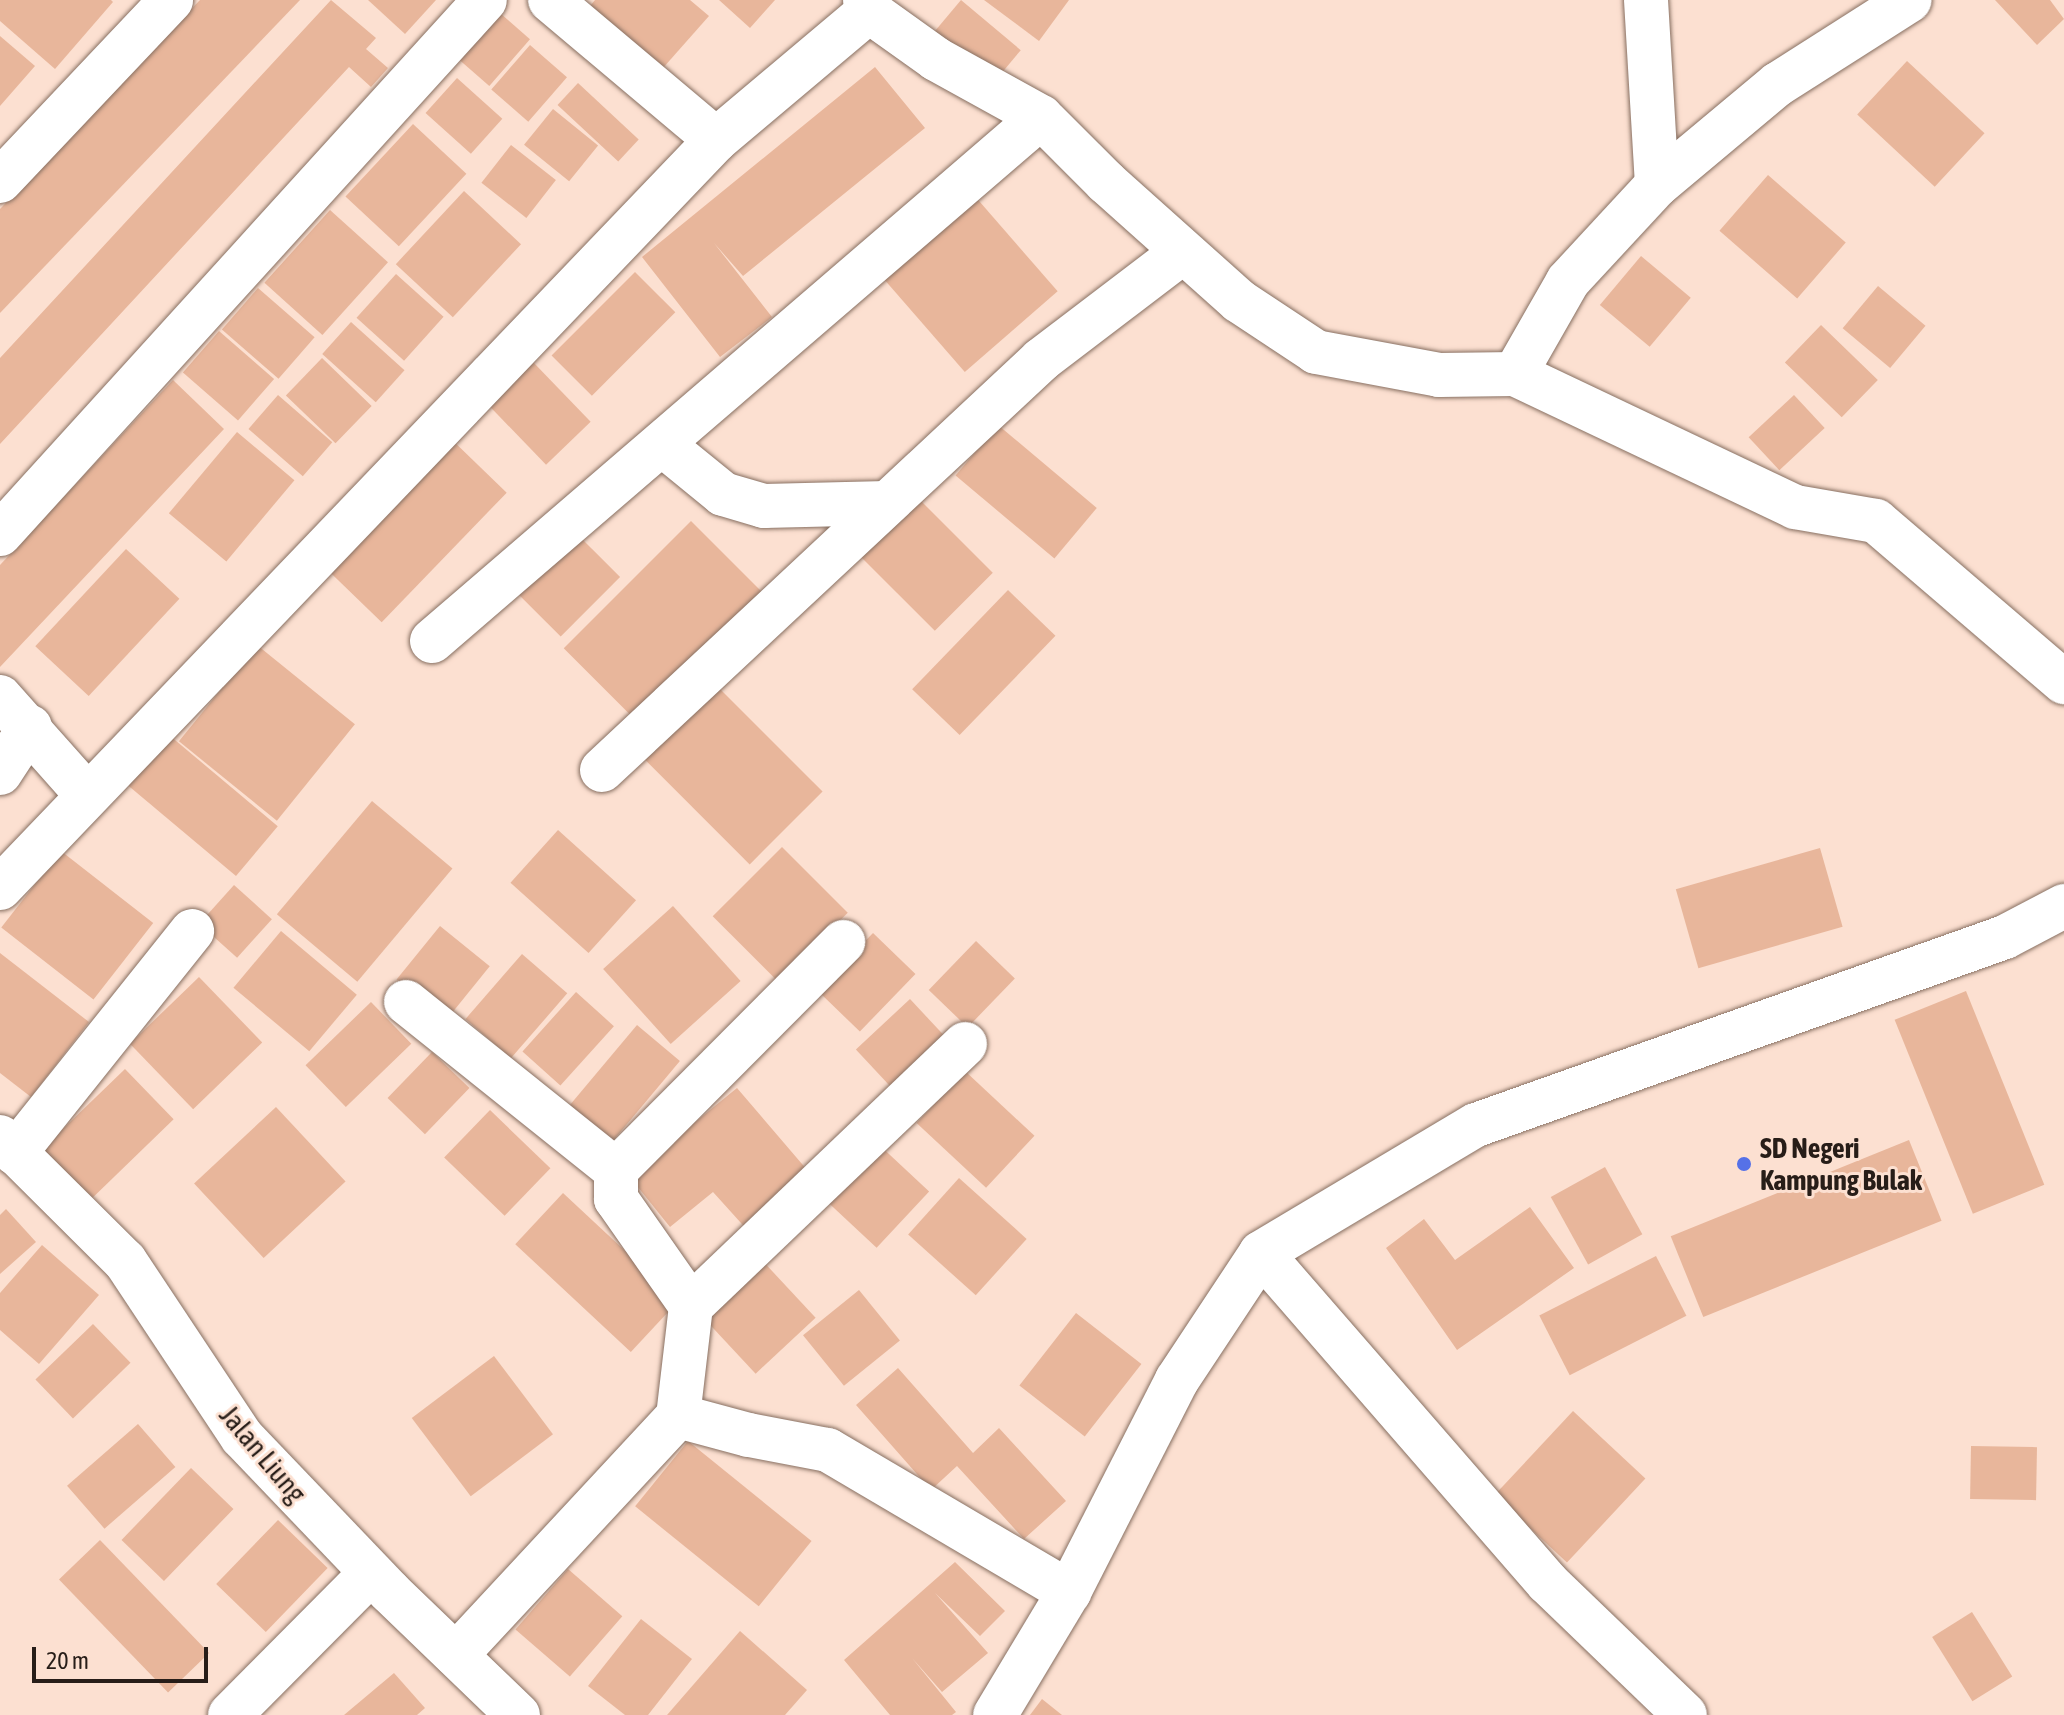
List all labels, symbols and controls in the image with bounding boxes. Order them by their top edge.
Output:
place label: SD Negeri Kampung Bulak [1760,1131,1922,1197]
marker: SD Negeri Kampung Bulak [1735,1155,1753,1173]
street label: Jalan Liung [213,1399,313,1509]
scale bar [36,1631,212,1681]
text: 20 m [46,1647,89,1674]

